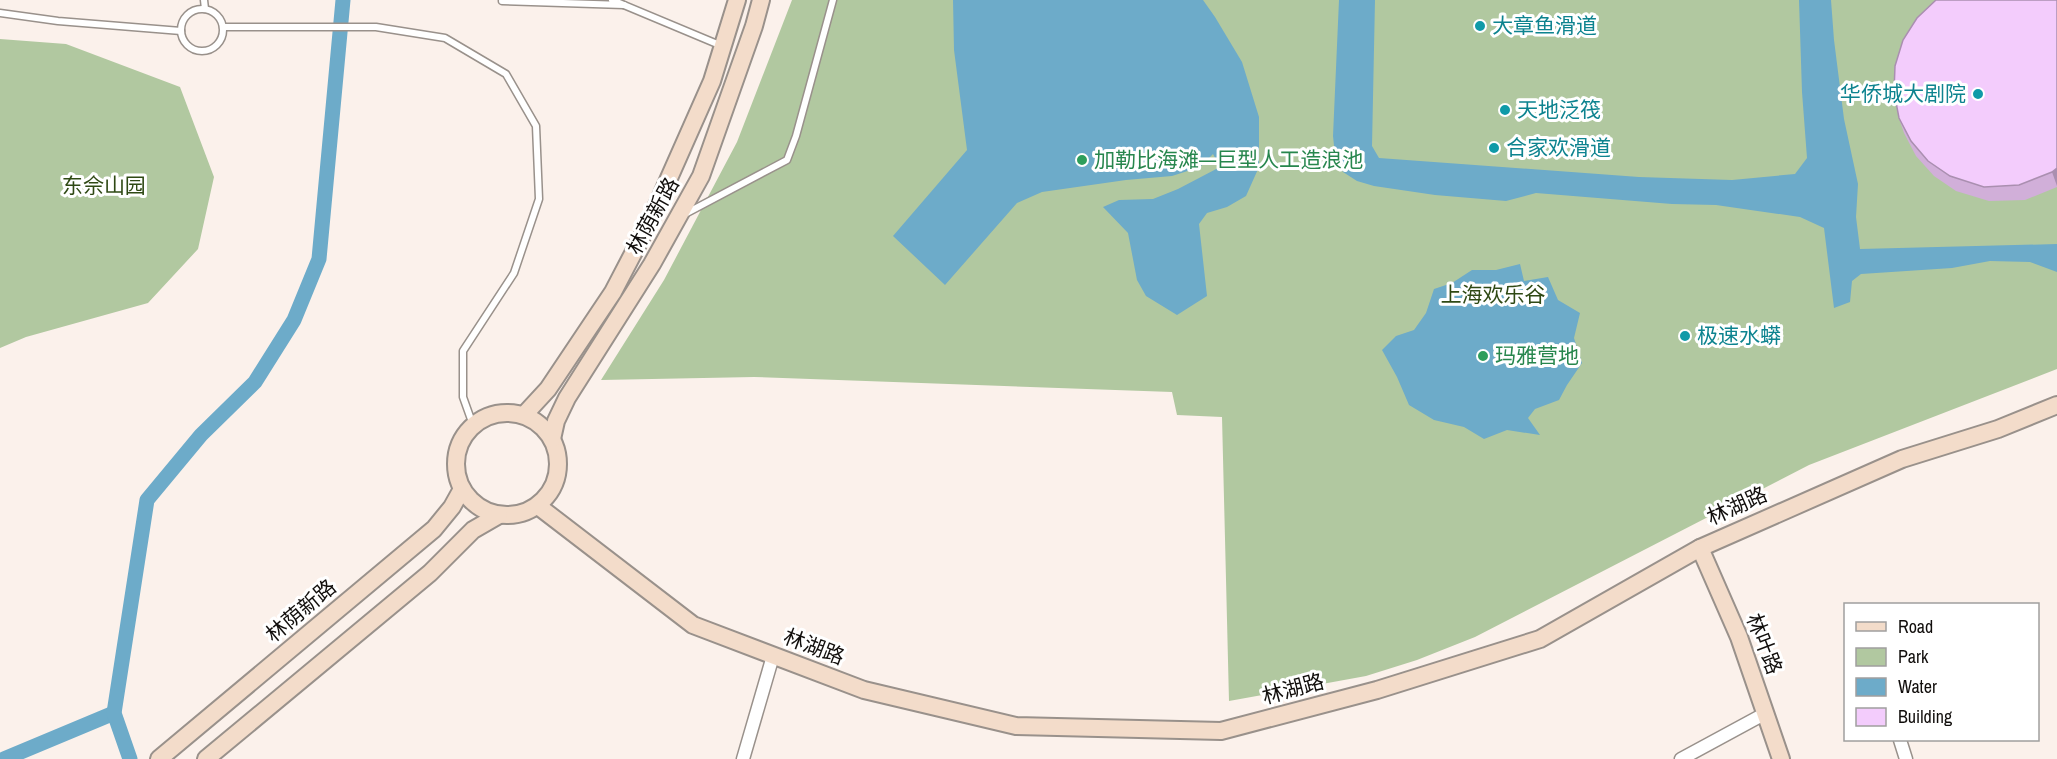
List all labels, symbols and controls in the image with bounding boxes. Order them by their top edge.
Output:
place label: 大章鱼滑道 [1492,11,1597,40]
marker: 大章鱼滑道 [1473,19,1487,33]
place label: 华侨城大剧院 [1840,79,1966,108]
marker: 华侨城大剧院 [1971,87,1985,101]
place label: 天地泛筏 [1517,95,1601,124]
marker: 天地泛筏 [1498,103,1512,117]
place label: 合家欢滑道 [1506,133,1611,162]
marker: 合家欢滑道 [1487,141,1501,155]
place label: 加勒比海滩—巨型人工造浪池 [1094,145,1363,174]
marker: 加勒比海滩—巨型人工造浪池 [1075,153,1089,167]
park label: 东佘山园 [62,171,146,200]
street label: 林荫新路 [620,172,686,260]
park label: 上海欢乐谷 [1441,280,1546,309]
place label: 极速水蟒 [1697,321,1781,350]
marker: 极速水蟒 [1678,329,1692,343]
place label: 玛雅营地 [1495,341,1579,370]
marker: 玛雅营地 [1476,349,1490,363]
street label: 林湖路 [1702,479,1771,532]
street label: 林荫新路 [259,573,342,649]
legend [1844,603,2039,741]
street label: 林叶路 [1740,609,1789,678]
text: Road [1898,614,1933,639]
street label: 林湖路 [780,622,849,671]
text: Park [1898,644,1929,669]
street label: 林湖路 [1259,666,1327,711]
text: Water [1898,674,1937,699]
text: Building [1898,704,1953,729]

